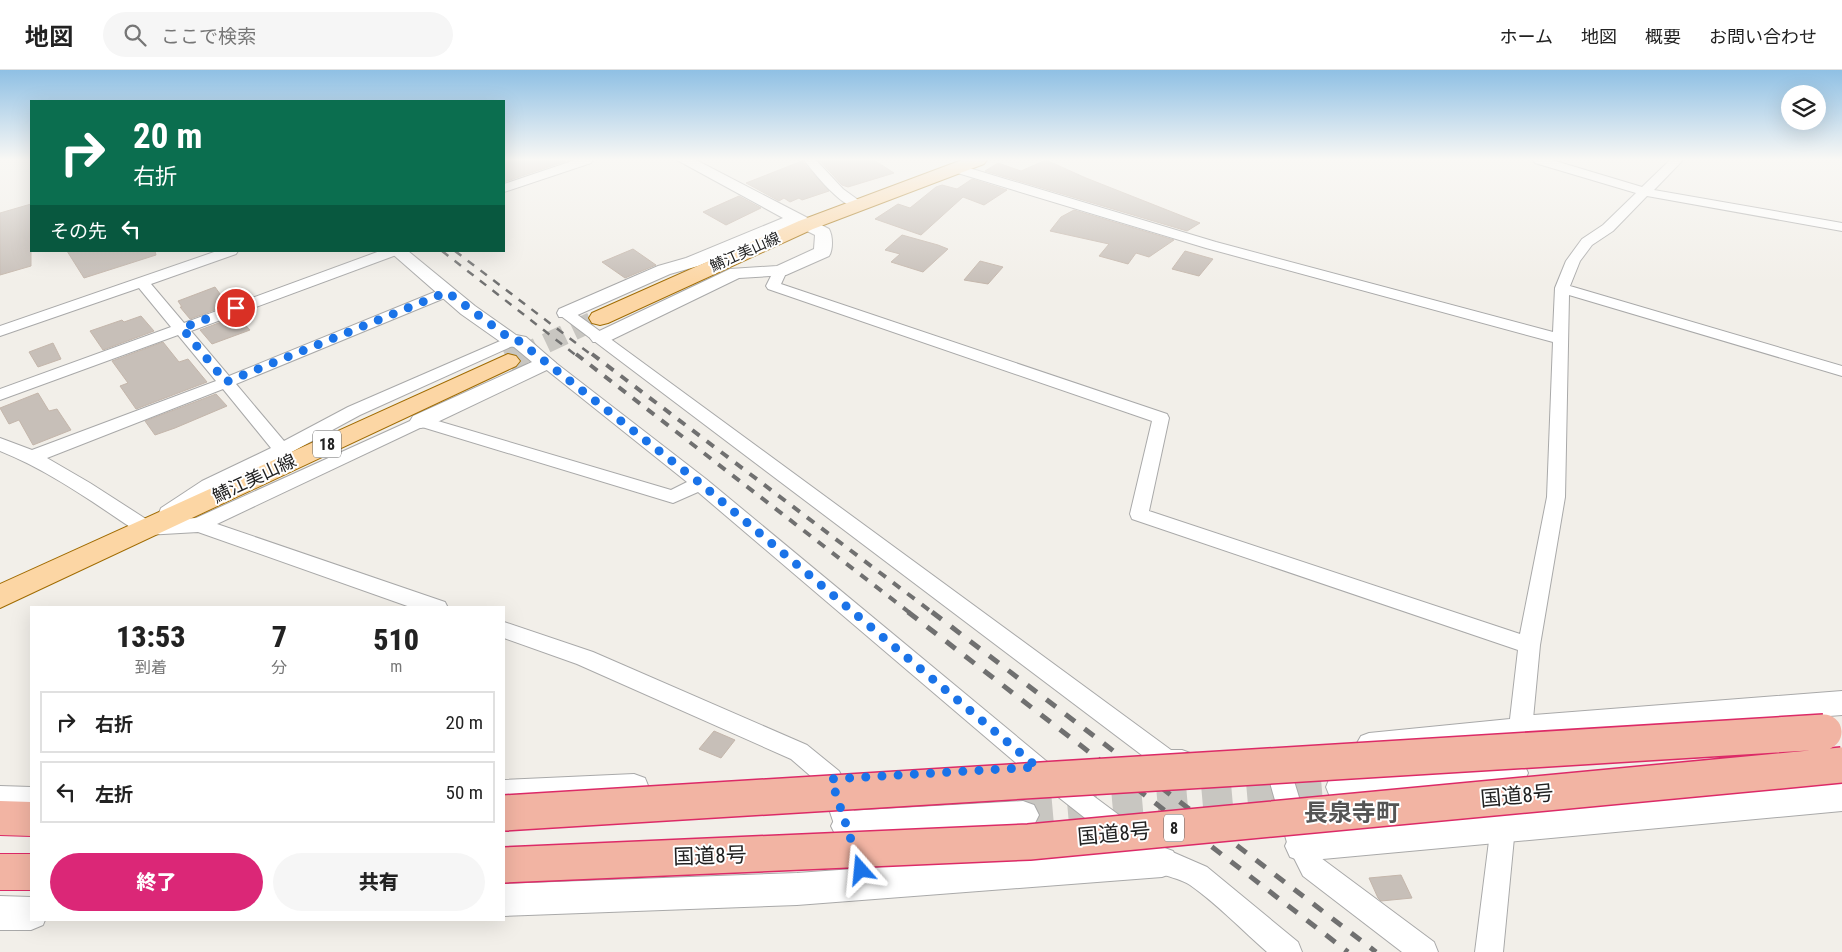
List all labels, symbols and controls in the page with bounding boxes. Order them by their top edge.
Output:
search box [103,12,453,57]
icon: search [121,21,149,49]
text: 地図 [25,23,73,51]
text: ここで検索 [161,25,256,48]
text: ホーム [1500,26,1553,47]
text: 地図 [1581,26,1617,47]
text: 概要 [1645,26,1681,47]
text: お問い合わせ [1709,26,1817,47]
map controls [1781,85,1826,130]
button: layers [1781,85,1826,130]
text: 20 m [133,116,202,157]
icon: right [50,120,115,185]
text: 右折 [133,164,177,189]
icon: left [117,215,145,243]
text: その先 [50,220,107,243]
street label: 鯖江美山線 [707,229,783,275]
pin [215,287,257,329]
icon: arrive [222,294,250,322]
road number: 18 [313,430,341,458]
street label: 鯖江美山線 [209,449,299,507]
text: 13:53 [116,619,185,654]
text: 7 [272,619,287,654]
text: 510 [373,622,419,657]
text: m [390,657,402,676]
text: 到着 [135,658,167,677]
text: 分 [271,658,287,677]
icon: right [52,708,80,736]
text: 20 m [446,711,483,734]
text: 右折 [95,713,133,736]
icon: left [52,778,80,806]
text: 50 m [446,781,483,804]
street label: 国道8号 [1479,781,1555,811]
text: 左折 [95,783,133,806]
district label: 長泉寺町 [1304,799,1400,827]
road number: 8 [1164,814,1184,841]
street label: 国道8号 [1076,819,1152,849]
street label: 国道8号 [673,843,747,869]
position arrow [834,843,886,895]
button: 終了 [50,853,263,911]
button: 共有 [273,853,485,911]

